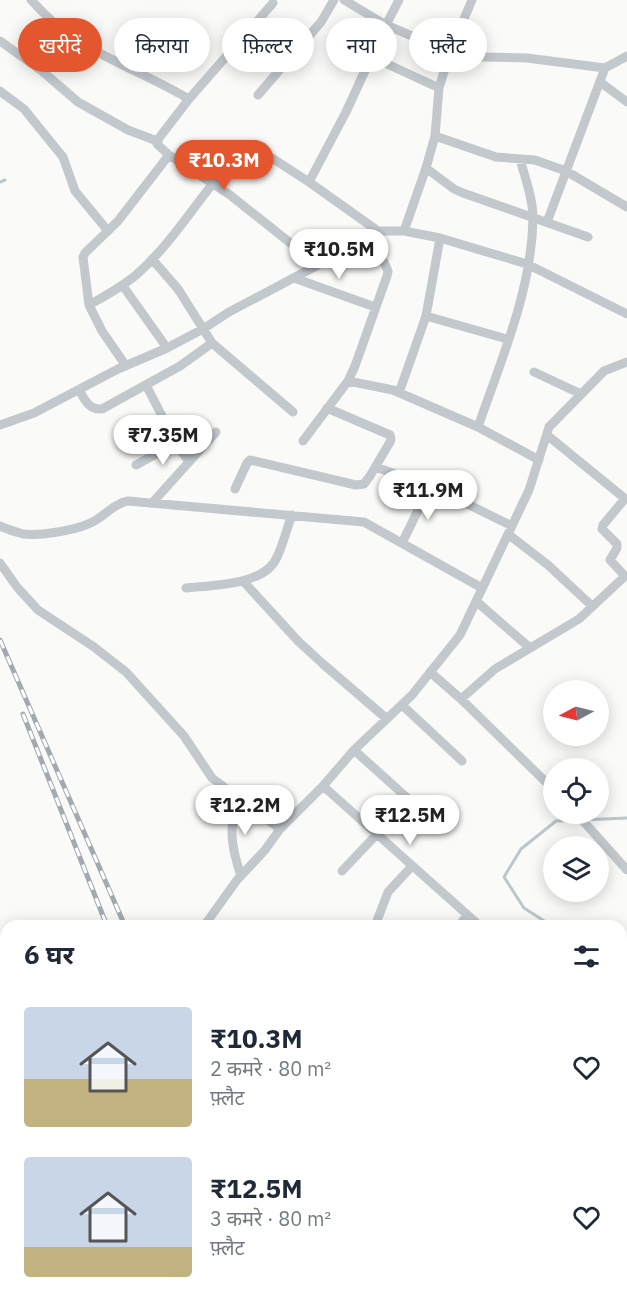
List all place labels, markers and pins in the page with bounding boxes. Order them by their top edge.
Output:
pin: ₹10.3M [175,140,273,191]
pin: ₹10.5M [290,229,388,280]
pin: ₹7.35M [114,415,212,466]
pin: ₹11.9M [379,470,477,521]
pin: ₹12.2M [196,785,294,836]
pin: ₹12.5M [361,795,459,846]

